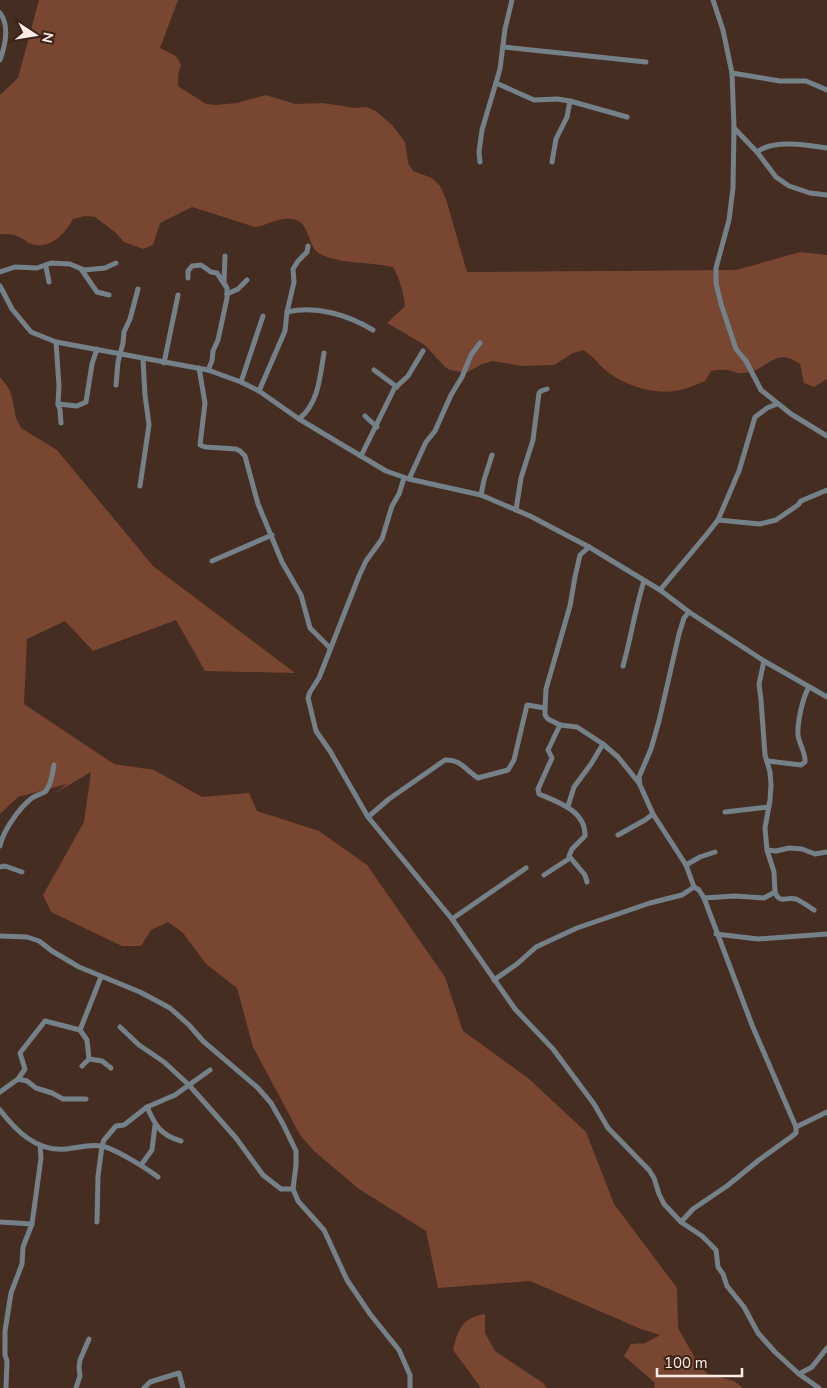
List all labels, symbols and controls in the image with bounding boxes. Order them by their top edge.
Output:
north arrow [10,10,60,60]
text: N [37,30,58,45]
scale bar [657,1346,742,1378]
text: 100 m [664,1353,708,1373]

